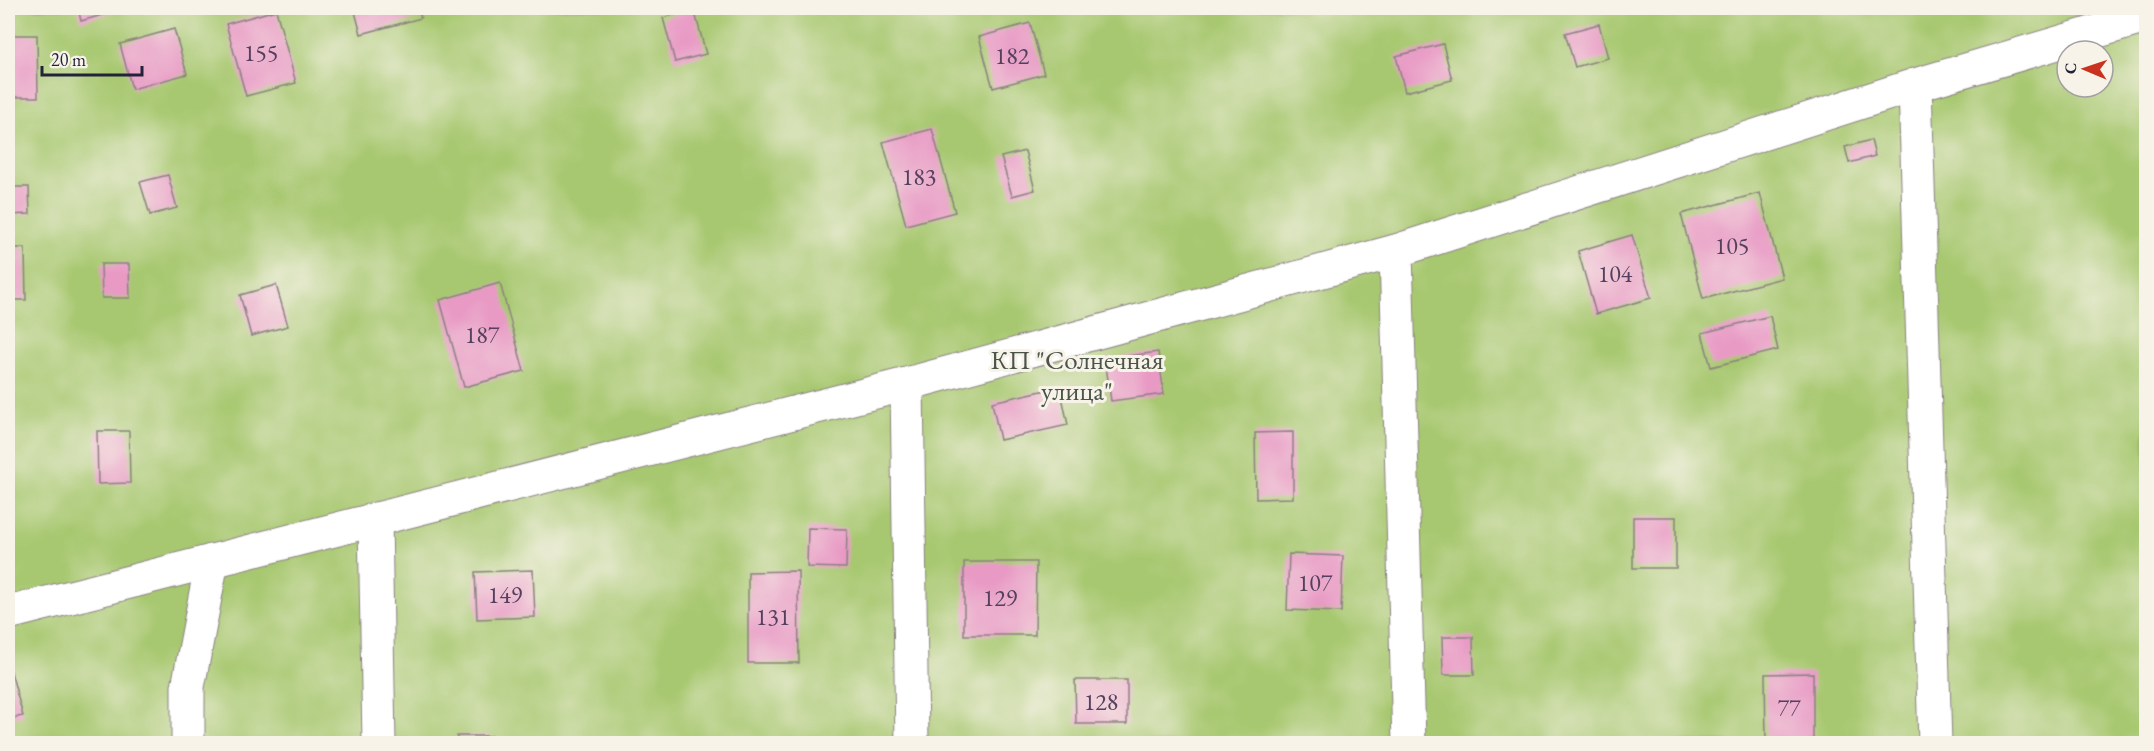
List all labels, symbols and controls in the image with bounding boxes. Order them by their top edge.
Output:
house number: 155 [244,37,278,68]
scale bar [42,39,142,77]
north arrow [2055,39,2115,99]
house number: 182 [995,40,1030,71]
text: 20 m [51,48,86,71]
text: С [2060,62,2081,75]
house number: 183 [902,161,936,192]
house number: 105 [1715,230,1749,261]
house number: 104 [1598,258,1633,289]
house number: 187 [465,319,500,350]
park label: КП "Солнечная улица" [991,342,1163,408]
house number: 107 [1298,567,1333,598]
house number: 149 [488,579,523,610]
house number: 129 [983,582,1018,613]
house number: 131 [756,601,790,632]
house number: 128 [1084,686,1118,717]
house number: 77 [1777,692,1801,723]

